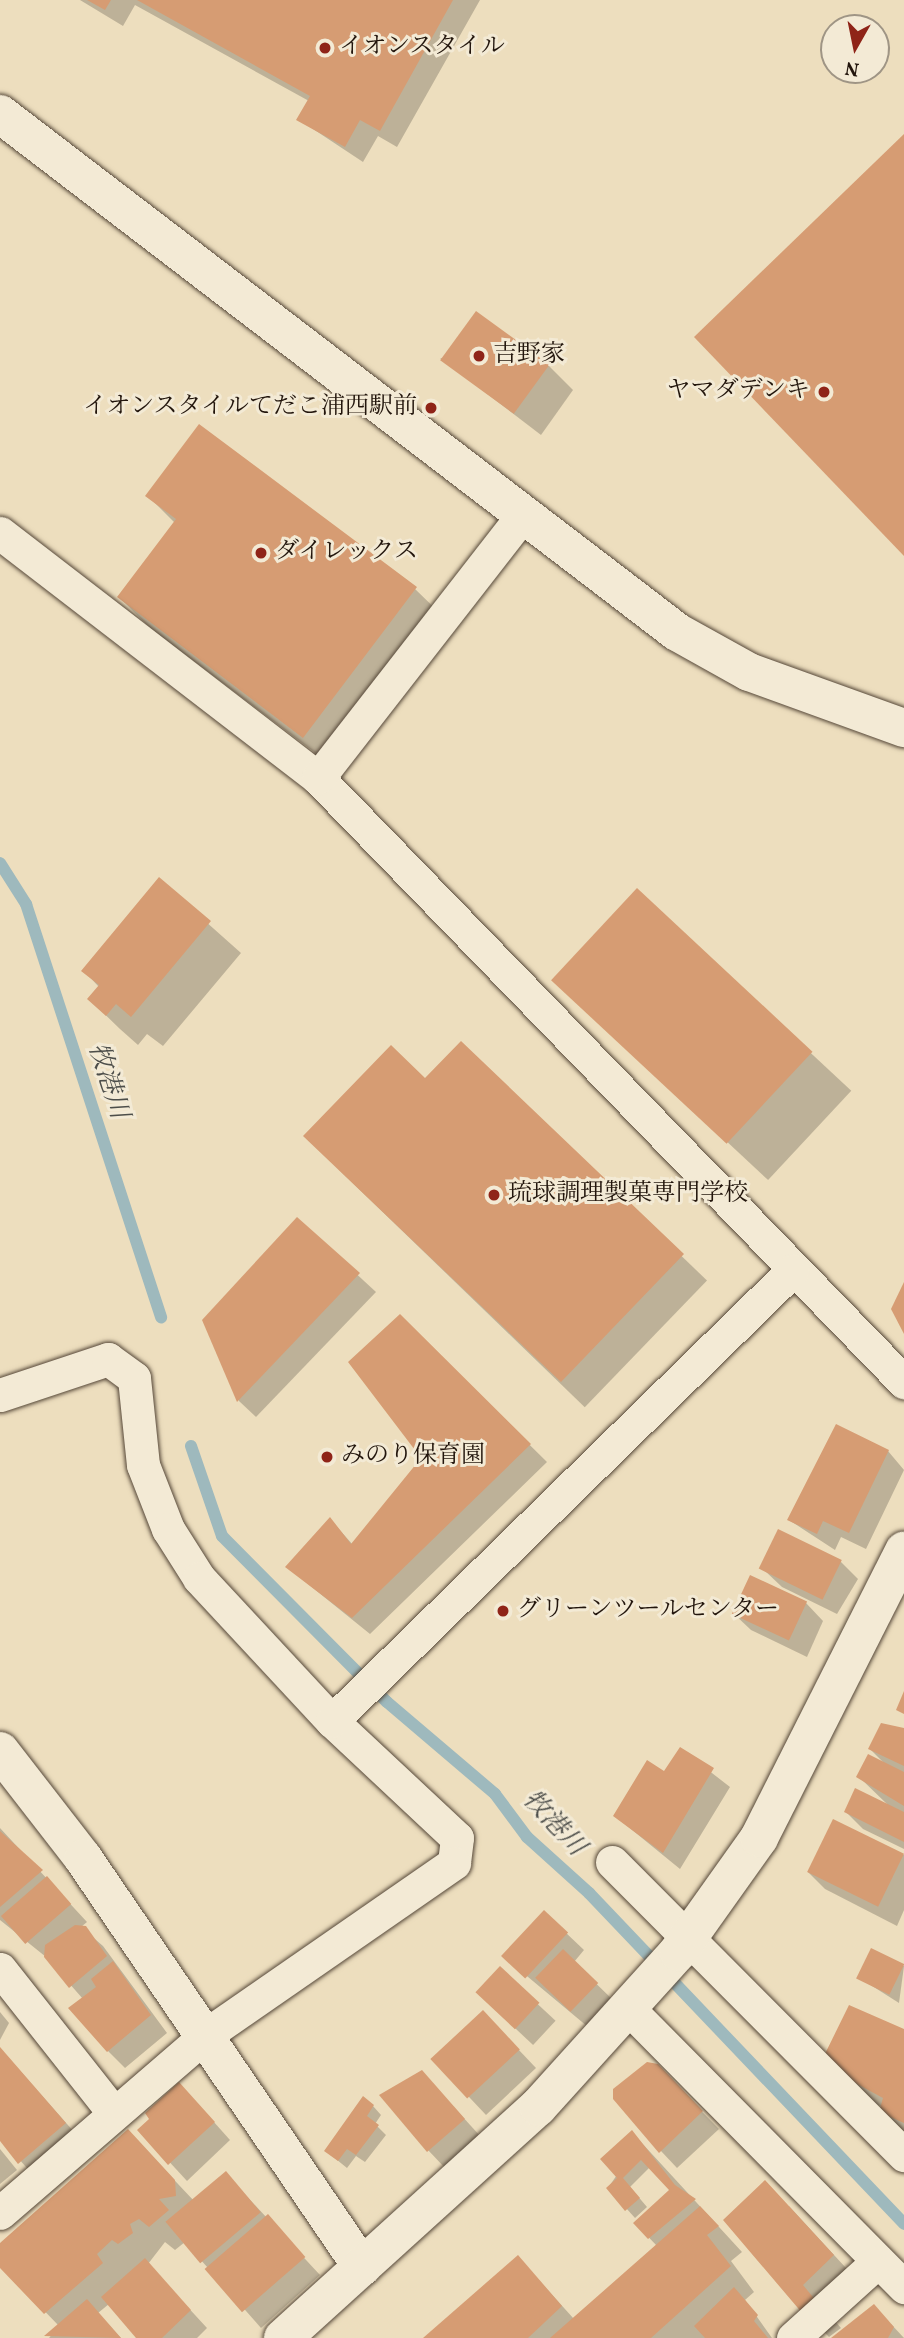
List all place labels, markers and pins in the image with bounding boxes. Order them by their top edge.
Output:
place label: イオンスタイル [339,34,507,62]
marker: イオンスタイル [317,40,333,56]
place label: 吉野家 [493,342,565,370]
marker: 吉野家 [471,348,487,364]
place label: ヤマダデンキ [666,378,810,406]
marker: ヤマダデンキ [816,384,832,400]
place label: イオンスタイルてだこ浦西駅前 [81,394,417,422]
marker: イオンスタイルてだこ浦西駅前 [423,400,439,416]
place label: ダイレックス [275,539,419,567]
marker: ダイレックス [253,545,269,561]
place label: 琉球調理製菓専門学校 [508,1181,748,1209]
marker: 琉球調理製菓専門学校 [486,1187,502,1203]
place label: みのり保育園 [341,1443,485,1471]
marker: みのり保育園 [319,1449,335,1465]
place label: グリーンツールセンター [517,1597,781,1625]
marker: グリーンツールセンター [495,1603,511,1619]

